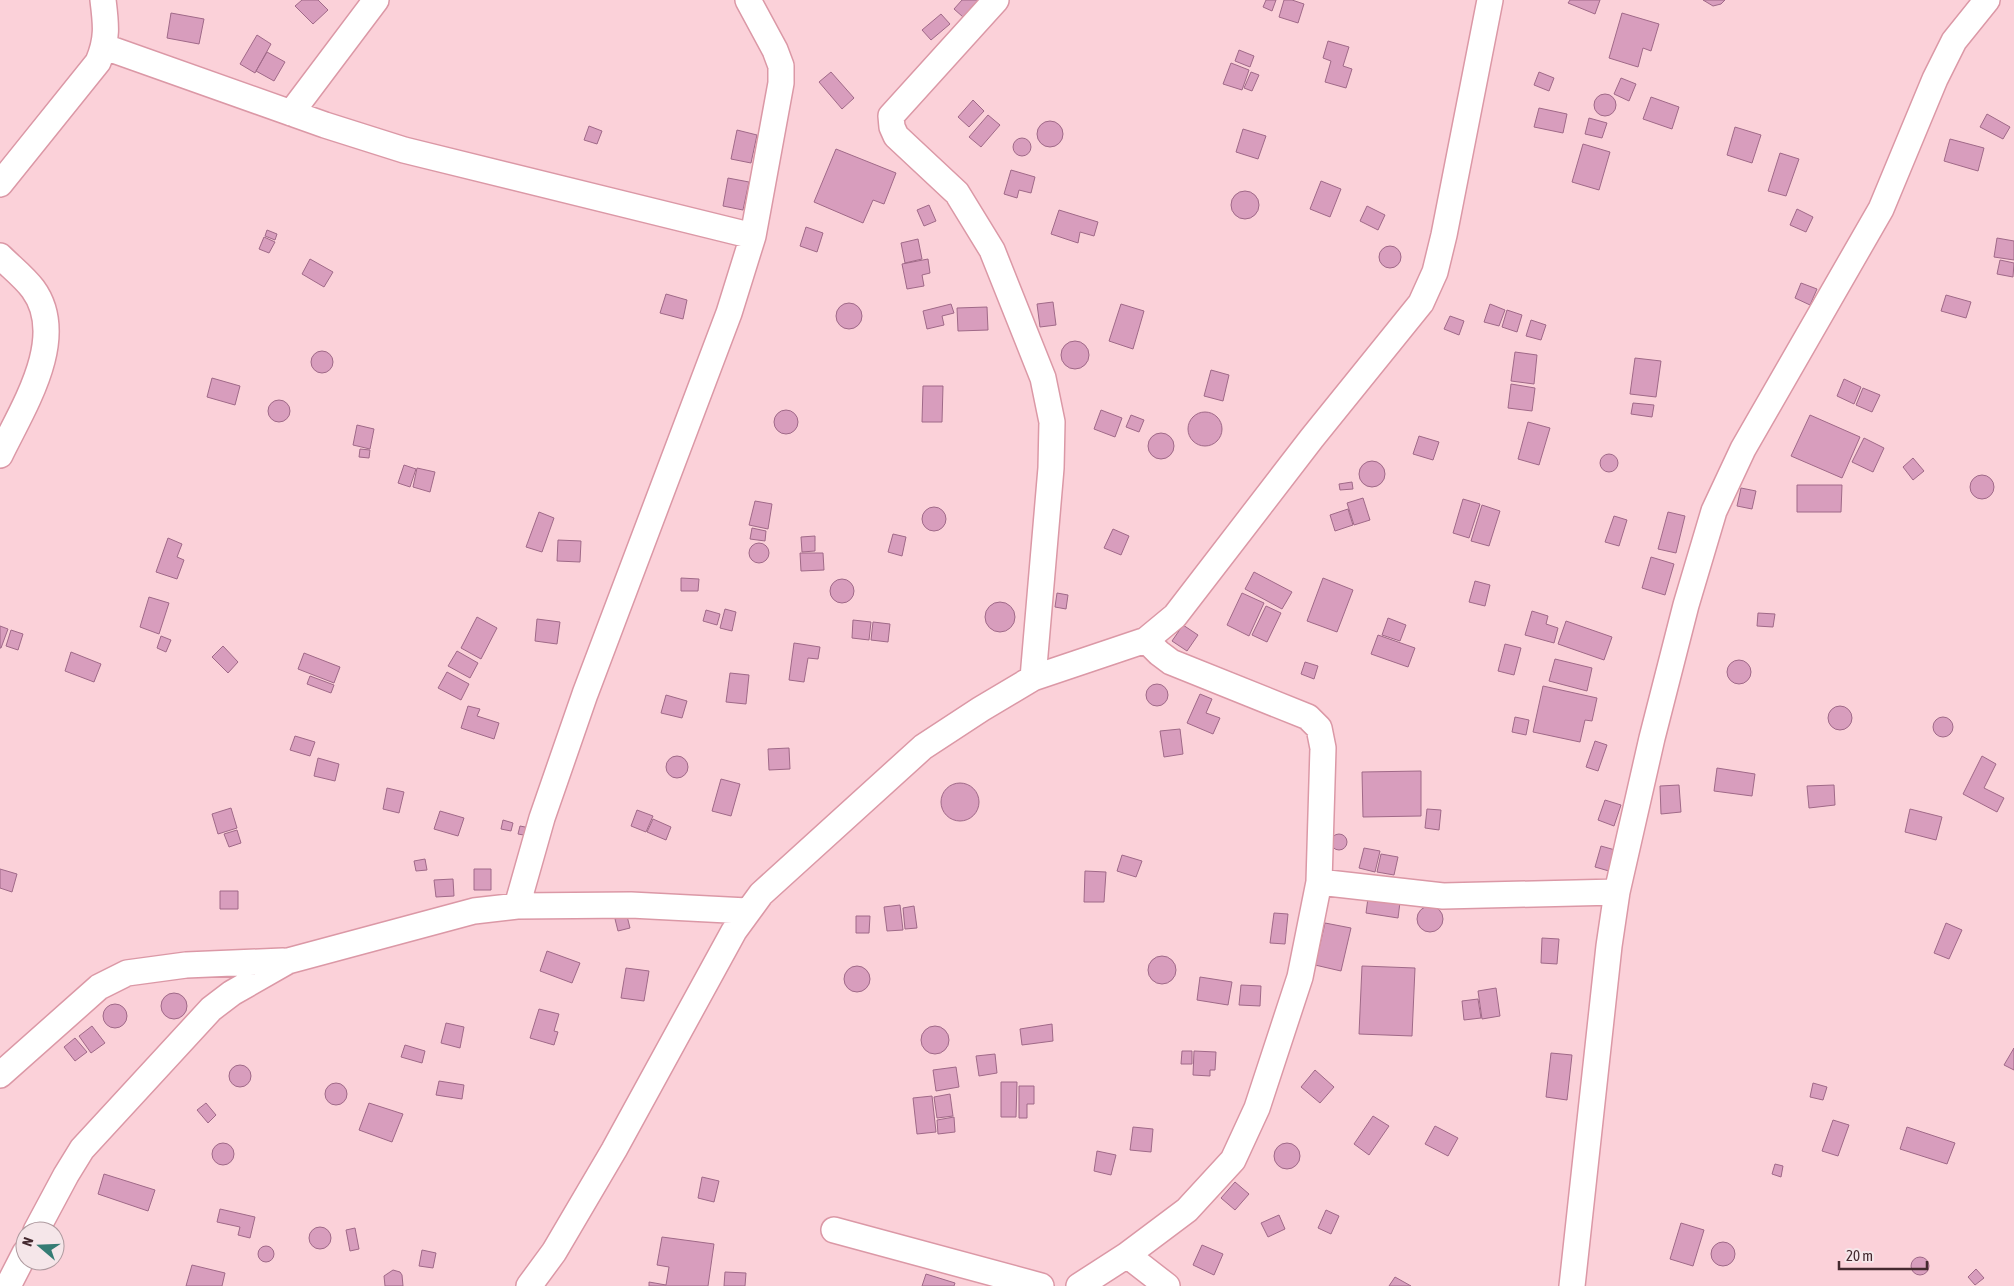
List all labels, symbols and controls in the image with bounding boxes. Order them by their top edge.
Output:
north arrow [15,1221,65,1271]
text: N [19,1235,37,1248]
scale bar [1839,1238,1926,1270]
text: 20 m [1846,1247,1873,1264]

